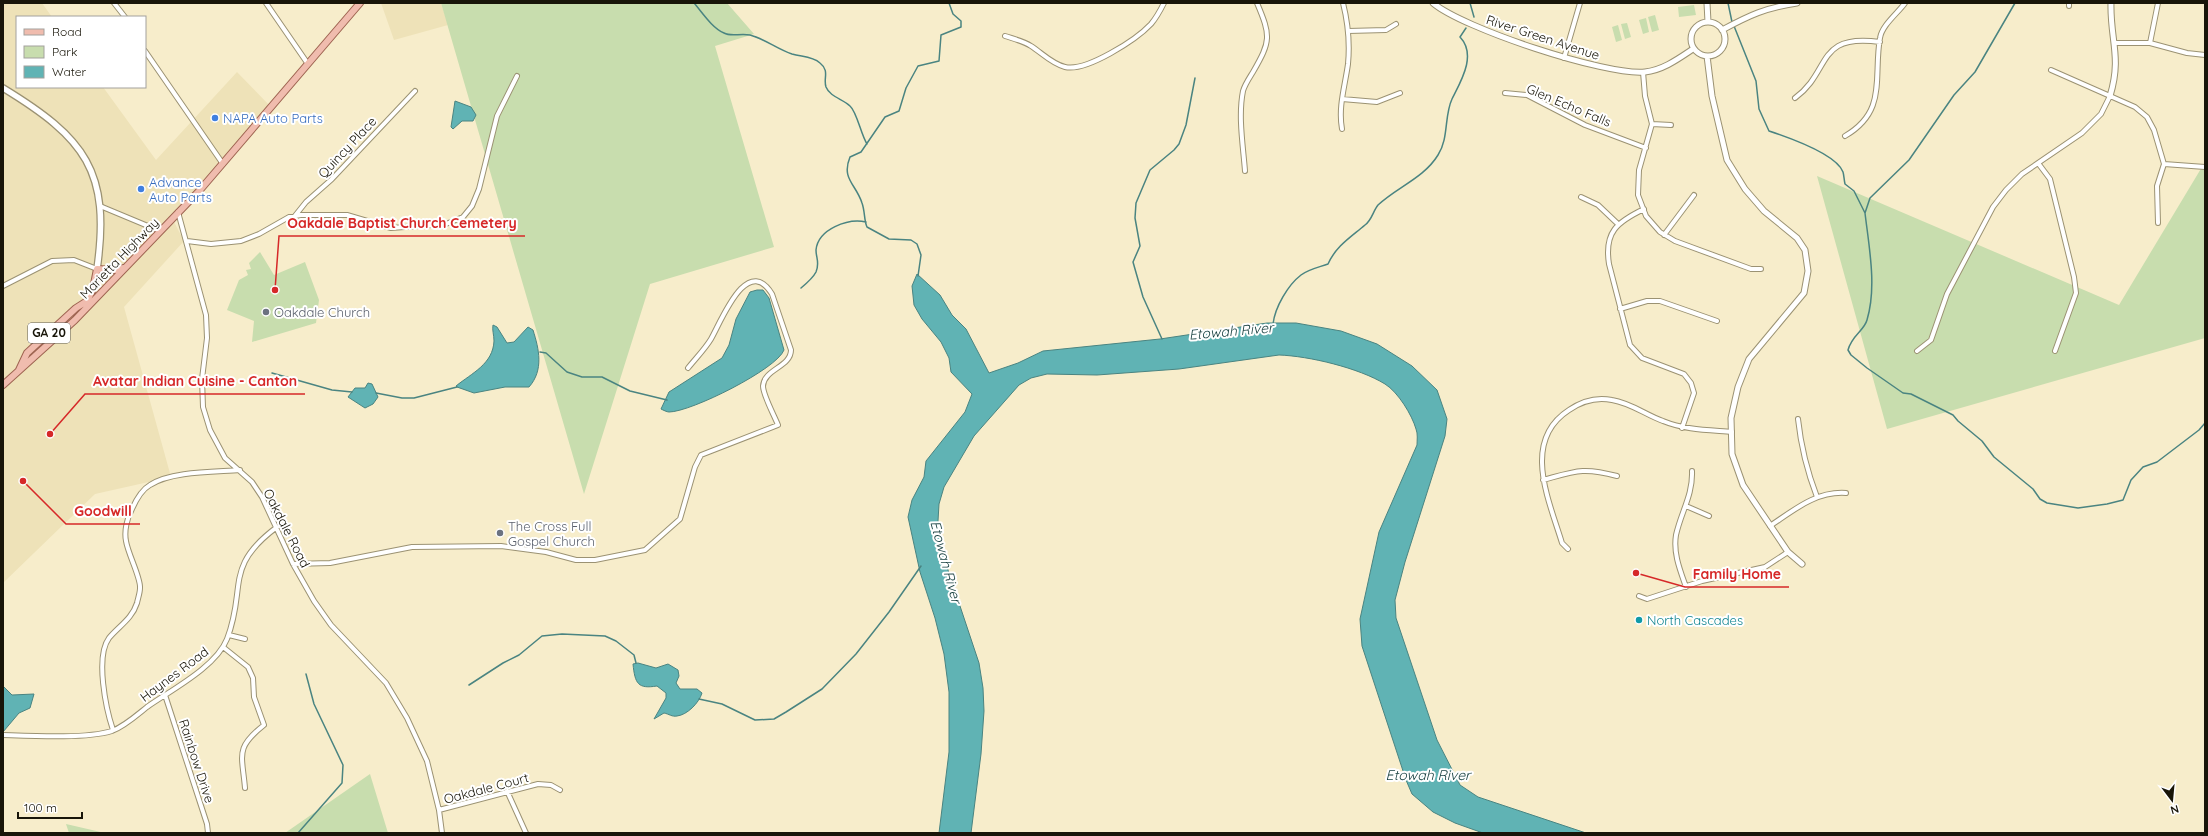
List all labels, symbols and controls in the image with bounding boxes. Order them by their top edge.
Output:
street label: River Green Avenue [1484,11,1602,63]
legend [16,16,146,88]
text: Road [52,24,82,39]
text: Park [52,44,77,59]
text: Water [52,64,87,79]
street label: Glen Echo Falls [1524,80,1614,130]
place label: NAPA Auto Parts [223,110,323,126]
marker: NAPA Auto Parts [210,113,220,123]
street label: Quincy Place [315,113,379,181]
place label: Advance Auto Parts [149,174,212,205]
marker: Advance Auto Parts [136,184,146,194]
callout: Oakdale Baptist Church Cemetery [279,210,525,236]
street label: Marietta Highway [76,214,162,302]
text: Oakdale Baptist Church Cemetery [287,214,517,232]
place label: Oakdale Church [274,304,370,320]
marker: Oakdale Church [261,307,271,317]
water label: Etowah River [1188,318,1276,344]
road number: GA 20 [28,323,70,343]
callout: Avatar Indian Cuisine - Canton [85,368,305,394]
text: Avatar Indian Cuisine - Canton [93,372,297,390]
street label: Oakdale Road [260,486,314,570]
callout: Goodwill [66,498,140,524]
text: Goodwill [74,502,132,520]
place label: The Cross Full Gospel Church [508,518,595,549]
water label: Etowah River [926,519,966,607]
marker: The Cross Full Gospel Church [495,528,505,538]
callout: Family Home [1685,561,1789,587]
text: Family Home [1693,565,1781,583]
place label: North Cascades [1647,612,1743,628]
marker: North Cascades [1634,615,1644,625]
street label: Haynes Road [137,643,211,705]
street label: Rainbow Drive [176,717,218,805]
water label: Etowah River [1386,766,1472,784]
street label: Oakdale Court [442,769,530,807]
north arrow [2152,780,2192,820]
scale bar [18,794,82,820]
text: 100 m [24,800,57,815]
text: N [2169,802,2181,817]

